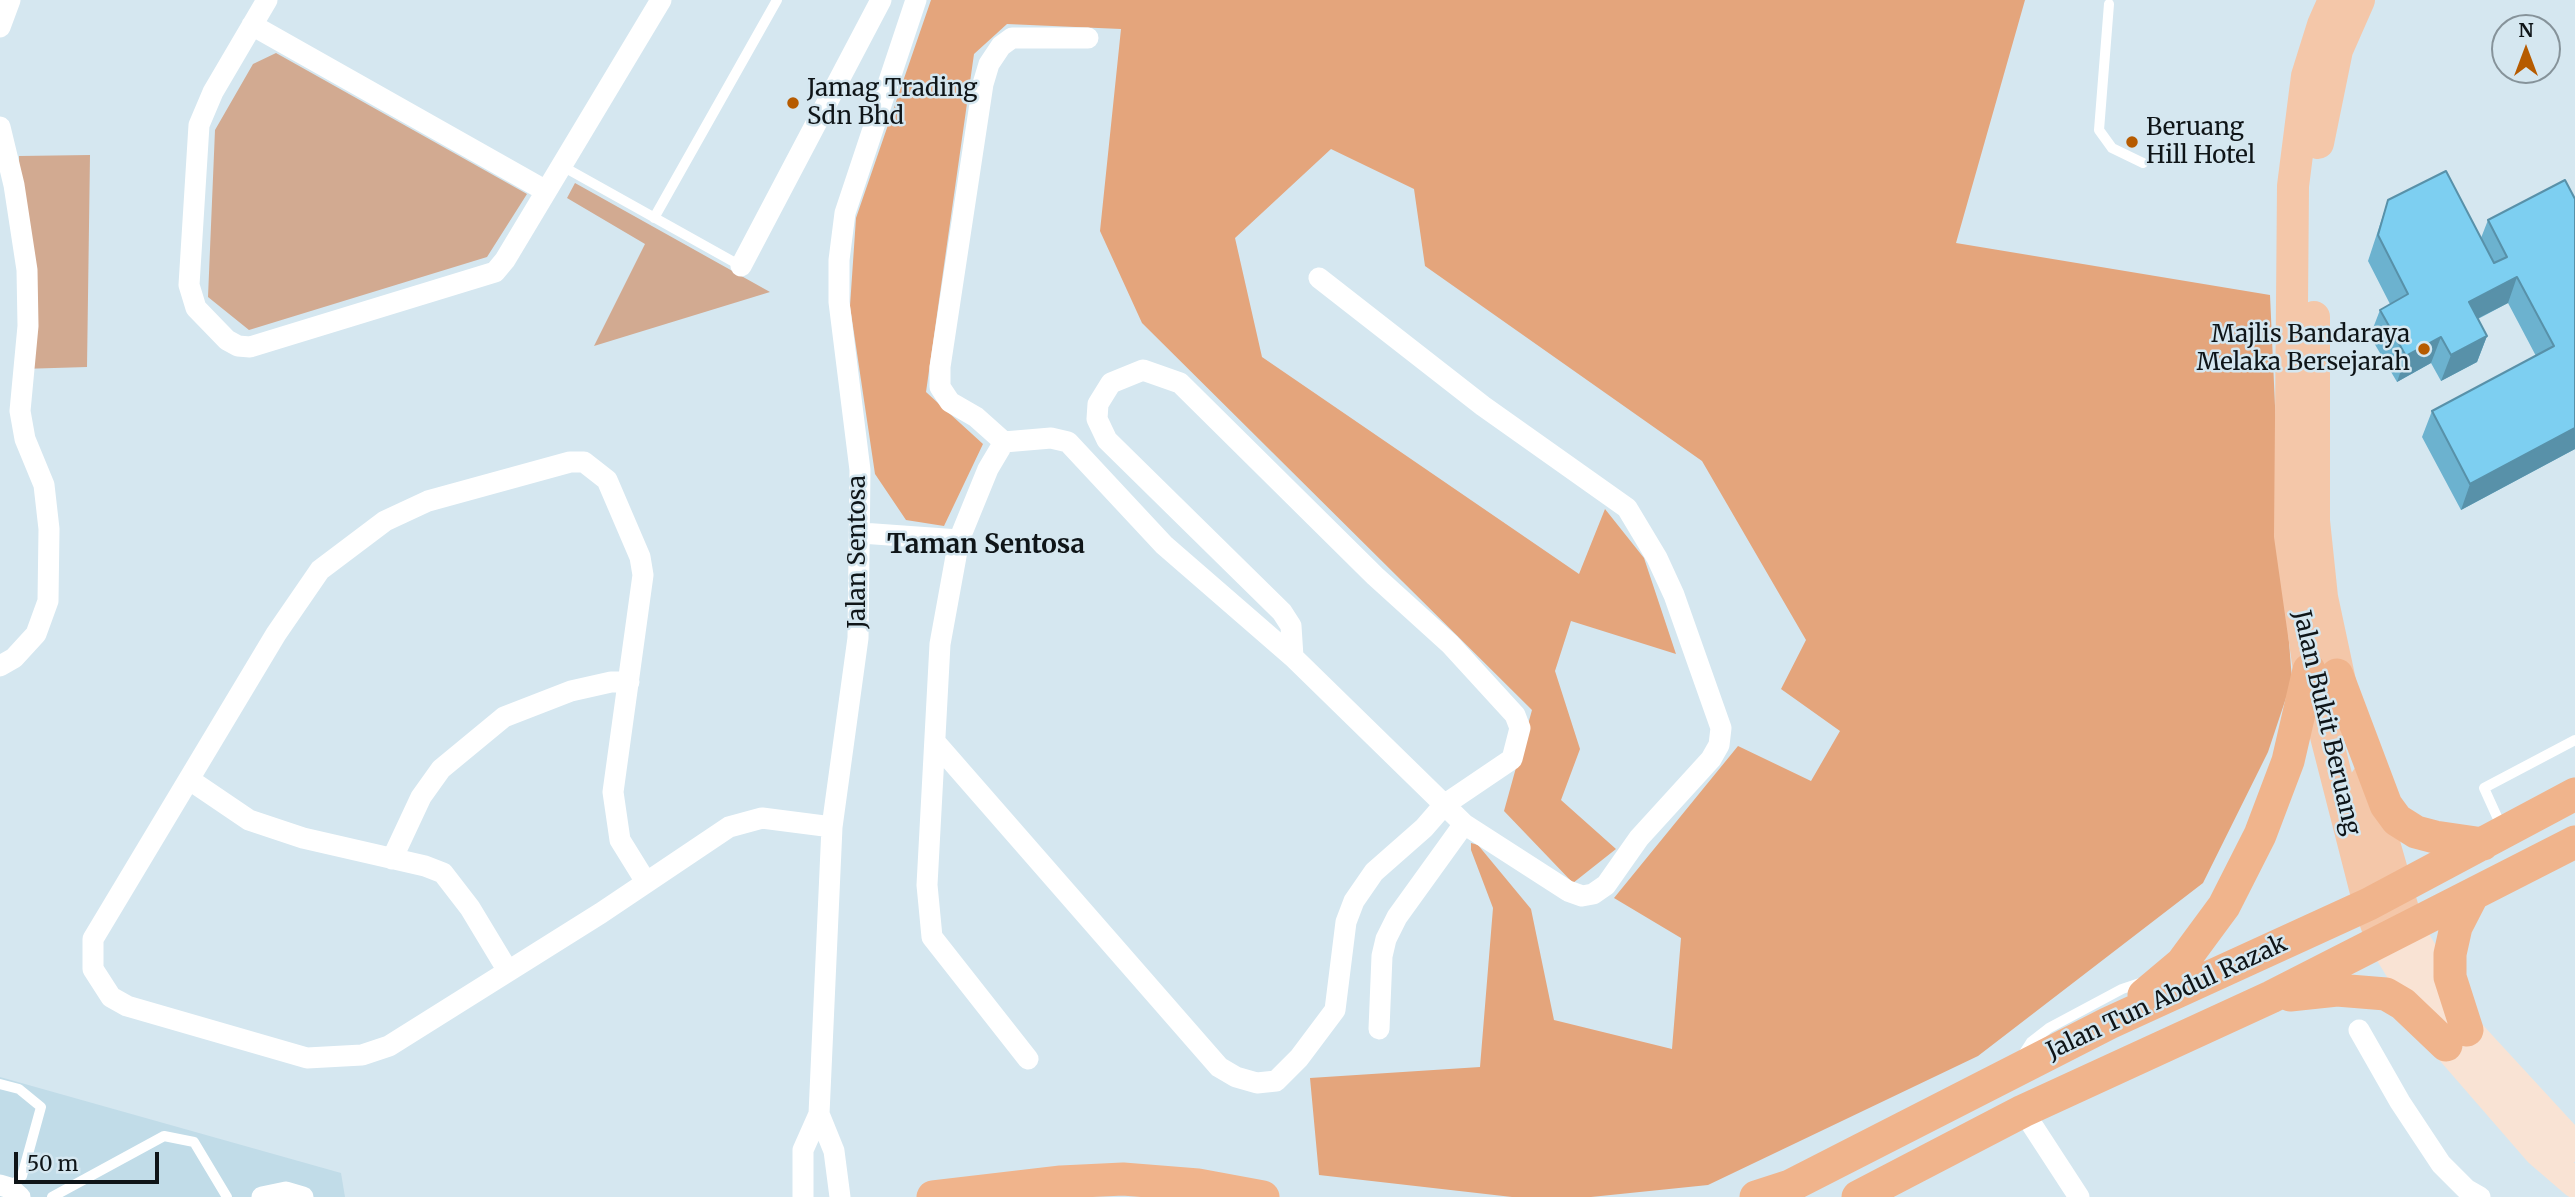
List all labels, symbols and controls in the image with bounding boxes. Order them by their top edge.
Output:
north arrow [2491,14,2561,84]
text: N [2518,18,2534,42]
place label: Jamag Trading Sdn Bhd [807,75,977,131]
marker: Jamag Trading Sdn Bhd [785,95,801,111]
place label: Beruang Hill Hotel [2146,114,2255,170]
marker: Beruang Hill Hotel [2124,134,2140,150]
place label: Majlis Bandaraya Melaka Bersejarah [2197,321,2410,377]
marker: Majlis Bandaraya Melaka Bersejarah [2416,341,2432,357]
street label: Jalan Sentosa [844,475,872,629]
district label: Taman Sentosa [887,530,1085,562]
street label: Jalan Bukit Beruang [2286,608,2366,838]
street label: Jalan Tun Abdul Razak [2042,930,2292,1066]
scale bar [18,1138,163,1182]
text: 50 m [27,1150,78,1177]

